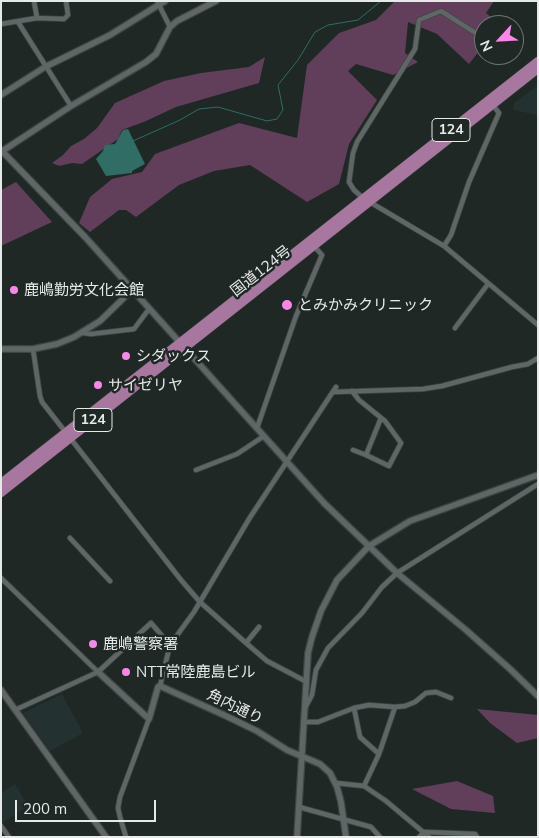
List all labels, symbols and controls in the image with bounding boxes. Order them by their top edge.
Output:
north arrow [474,15,524,65]
text: N [476,37,497,55]
road number: 124 [432,118,470,142]
street label: 国道124号 [227,242,295,300]
place label: 鹿嶋勤労文化会館 [24,281,144,299]
marker: 鹿嶋勤労文化会館 [8,284,20,296]
place label: とみかみクリニック [298,296,433,314]
marker: とみかみクリニック [280,298,294,312]
place label: シダックス [136,347,211,365]
marker: シダックス [120,350,132,362]
place label: サイゼリヤ [108,376,183,394]
marker: サイゼリヤ [92,379,104,391]
road number: 124 [74,408,112,432]
place label: 鹿嶋警察署 [103,635,178,653]
marker: 鹿嶋警察署 [87,638,99,650]
place label: NTT常陸鹿島ビル [136,663,255,681]
marker: NTT常陸鹿島ビル [120,666,132,678]
street label: 角内通り [204,686,266,728]
scale bar [18,790,159,822]
text: 200 m [23,799,67,818]

